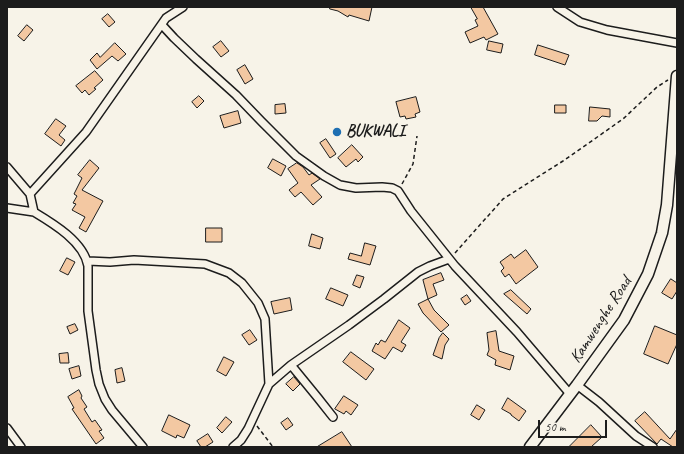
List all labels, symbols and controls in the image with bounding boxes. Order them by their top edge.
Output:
place label: BUKWALI [346,122,405,142]
marker: BUKWALI [331,126,343,138]
street label: Kamwenghe Road [566,273,636,367]
scale bar [540,412,609,438]
text: 50 m [545,419,565,435]

